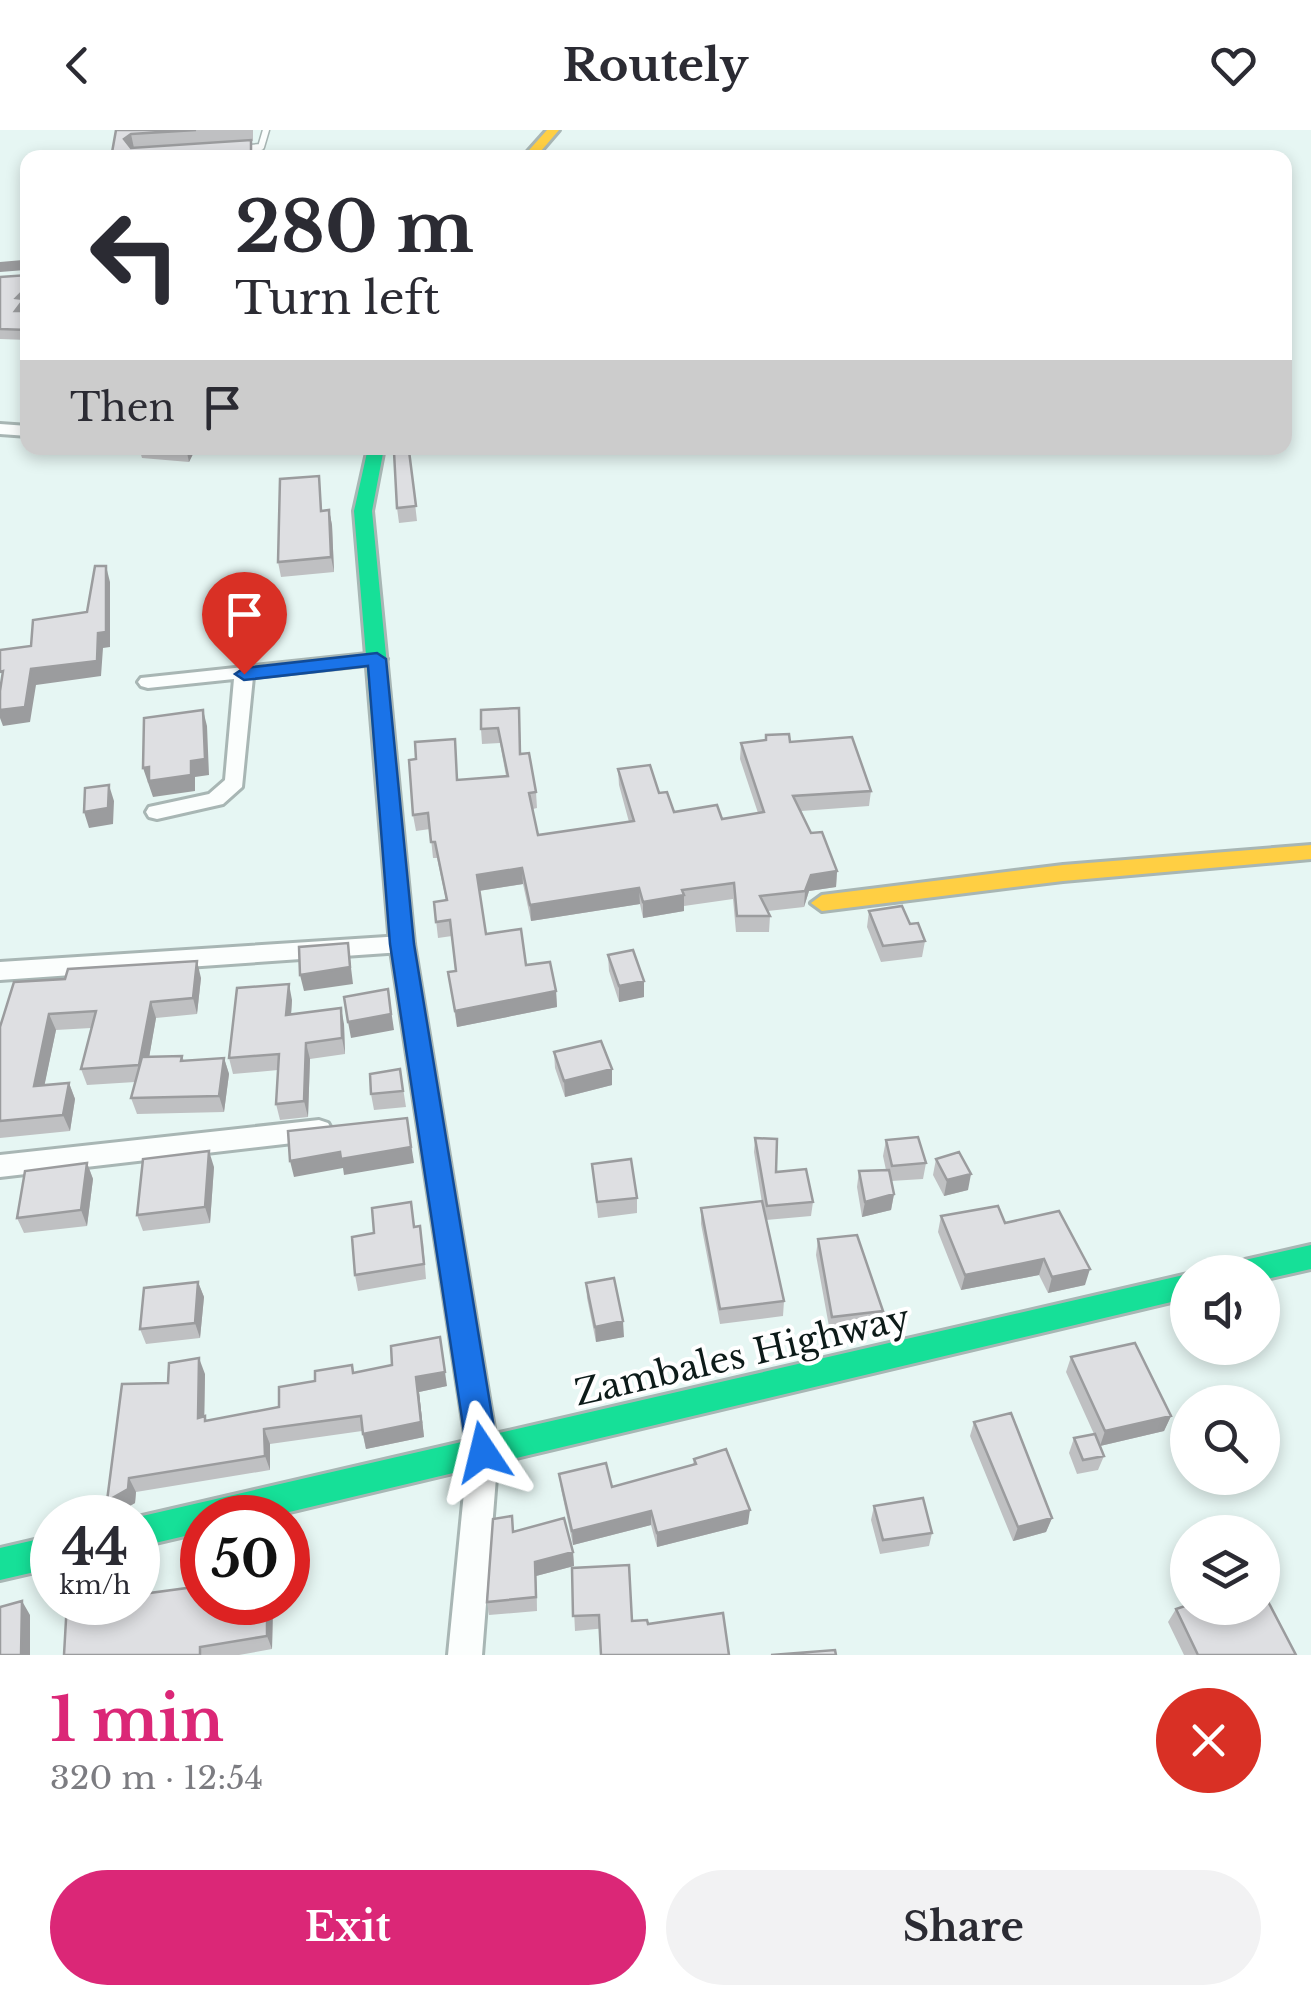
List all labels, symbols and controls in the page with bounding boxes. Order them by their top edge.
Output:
text: Routely [563,37,748,93]
icon: back [50,38,105,93]
icon: heart [1206,38,1261,93]
text: 280 m [235,184,474,271]
icon: left [70,190,200,320]
text: Turn left [235,270,440,326]
icon: arrive [195,380,250,435]
text: Then [70,384,175,431]
pin [202,572,287,675]
icon: arrive [217,587,272,642]
map controls [1170,1255,1280,1625]
button: sound [1170,1255,1280,1365]
street label: Zambales Highway [570,1296,914,1414]
button: search [1170,1385,1280,1495]
position arrow [431,1400,535,1504]
speed limit sign: 50 [180,1495,310,1625]
button: layers [1170,1515,1280,1625]
text: 44 [62,1516,128,1579]
text: km/h [60,1570,130,1601]
text: 1 min [50,1683,224,1757]
button: close [1156,1688,1261,1793]
text: 320 m · 12:54 [50,1758,263,1798]
button: Exit [50,1870,646,1985]
button: Share [666,1870,1261,1985]

